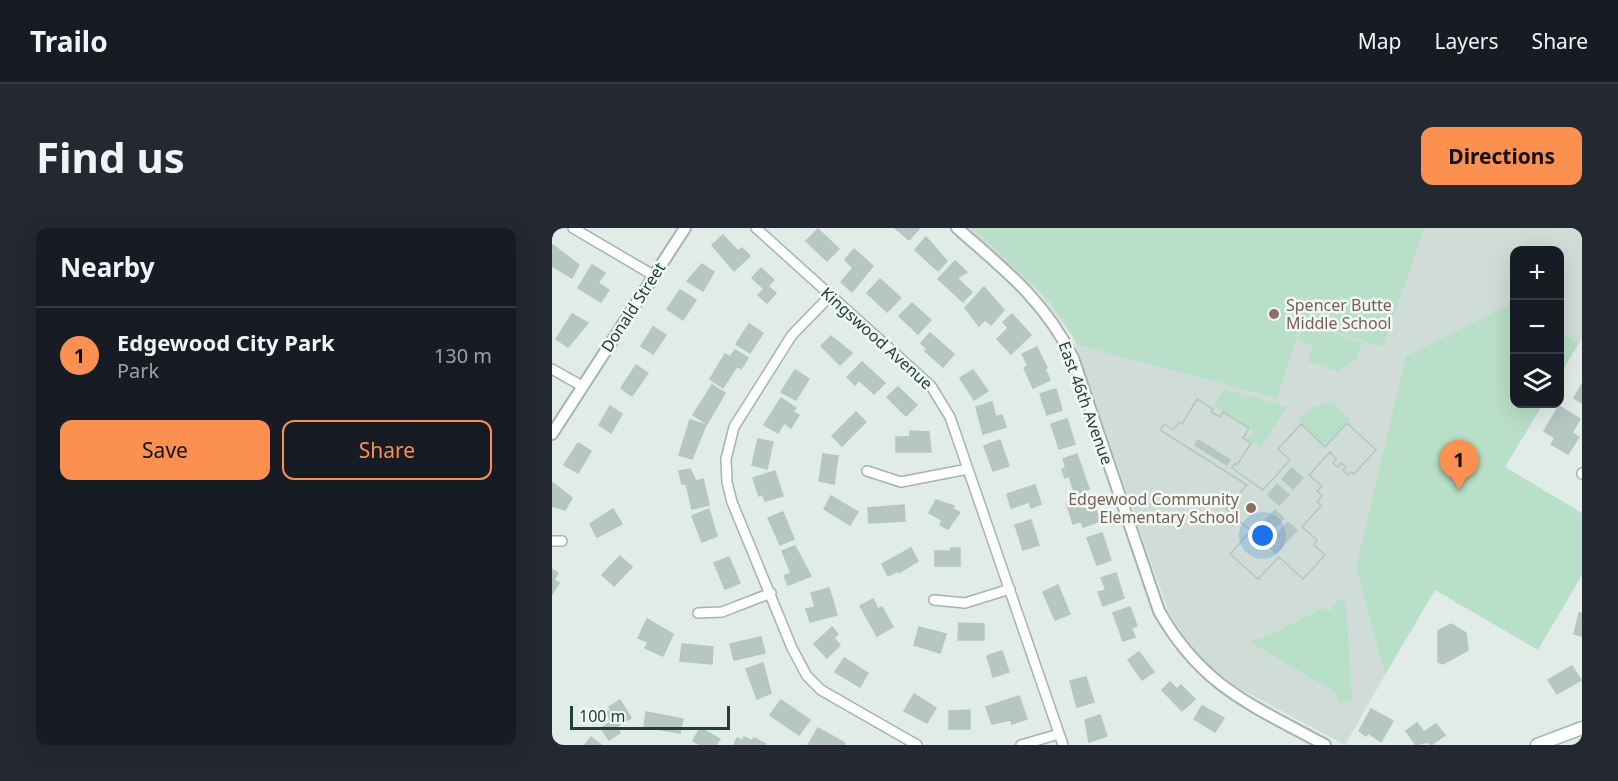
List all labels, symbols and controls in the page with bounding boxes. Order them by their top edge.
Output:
text: Trailo [30,22,108,60]
text: Map [1358,27,1402,55]
text: Layers [1435,27,1499,55]
text: Share [1532,27,1588,55]
button: Directions [1421,127,1582,185]
text: Find us [36,128,185,185]
map controls [1510,246,1564,408]
button: + [1510,246,1564,300]
text: Nearby [60,249,155,285]
street label: Donald Street [596,258,670,356]
street label: Kingswood Avenue [816,282,938,394]
place label: Spencer Butte Middle School [1286,294,1392,334]
button: − [1510,300,1564,354]
marker: Spencer Butte Middle School [1267,307,1281,321]
text: Edgewood City Park [117,327,335,357]
street label: East 46th Avenue [1053,338,1119,468]
text: 1 [74,342,85,369]
text: 130 m [434,342,492,369]
button: layers [1510,354,1564,408]
text: Park [117,357,159,384]
button: Save [60,420,270,480]
button: Share [282,420,492,480]
pin: 1 [1440,440,1478,490]
place label: Edgewood Community Elementary School [1068,488,1240,528]
marker: Edgewood Community Elementary School [1244,501,1258,515]
your location [1248,521,1277,550]
scale bar [570,703,730,730]
text: 100 m [579,705,626,727]

